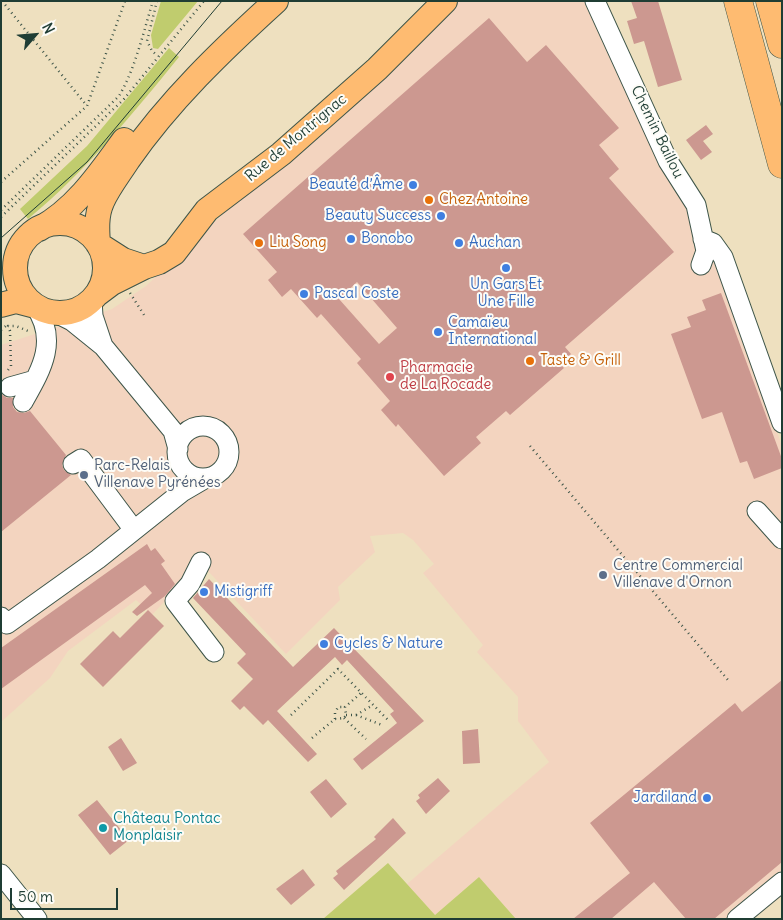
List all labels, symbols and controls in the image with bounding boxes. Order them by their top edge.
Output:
north arrow [10,10,60,60]
text: N [38,20,59,37]
street label: Chemin Baillou [627,83,687,181]
street label: Rue de Montrignac [242,90,350,186]
place label: Beauté d’Âme [309,176,403,194]
marker: Beauté d’Âme [407,179,419,191]
place label: Chez Antoine [439,191,528,209]
marker: Chez Antoine [423,194,435,206]
place label: Beauty Success [325,207,431,225]
marker: Beauty Success [435,210,447,222]
place label: Bonobo [361,230,413,248]
marker: Bonobo [345,233,357,245]
place label: Liu Song [269,234,327,252]
place label: Auchan [469,234,521,252]
marker: Liu Song [253,237,265,249]
marker: Auchan [453,237,465,249]
marker: Un Gars Et Une Fille [500,262,512,274]
place label: Un Gars Et Une Fille [470,276,542,311]
place label: Pascal Coste [314,285,399,303]
marker: Pascal Coste [298,288,310,300]
place label: Camaïeu International [448,314,537,349]
marker: Camaïeu International [432,326,444,338]
place label: Taste & Grill [540,352,621,370]
marker: Taste & Grill [524,355,536,367]
place label: Pharmacie de La Rocade [400,359,491,394]
marker: Pharmacie de La Rocade [384,371,396,383]
place label: Parc-Relais Villenave Pyrénées [94,457,221,492]
marker: Parc-Relais Villenave Pyrénées [78,469,90,481]
place label: Centre Commercial Villenave d'Ornon [613,557,743,592]
marker: Centre Commercial Villenave d'Ornon [597,569,609,581]
place label: Mistigriff [214,583,272,601]
marker: Mistigriff [198,586,210,598]
place label: Cycles & Nature [334,635,443,653]
marker: Cycles & Nature [318,638,330,650]
place label: Jardiland [633,789,697,807]
marker: Jardiland [701,792,713,804]
place label: Château Pontac Monplaisir [113,810,221,845]
marker: Château Pontac Monplaisir [97,822,109,834]
scale bar [12,878,120,910]
text: 50 m [18,887,53,906]

